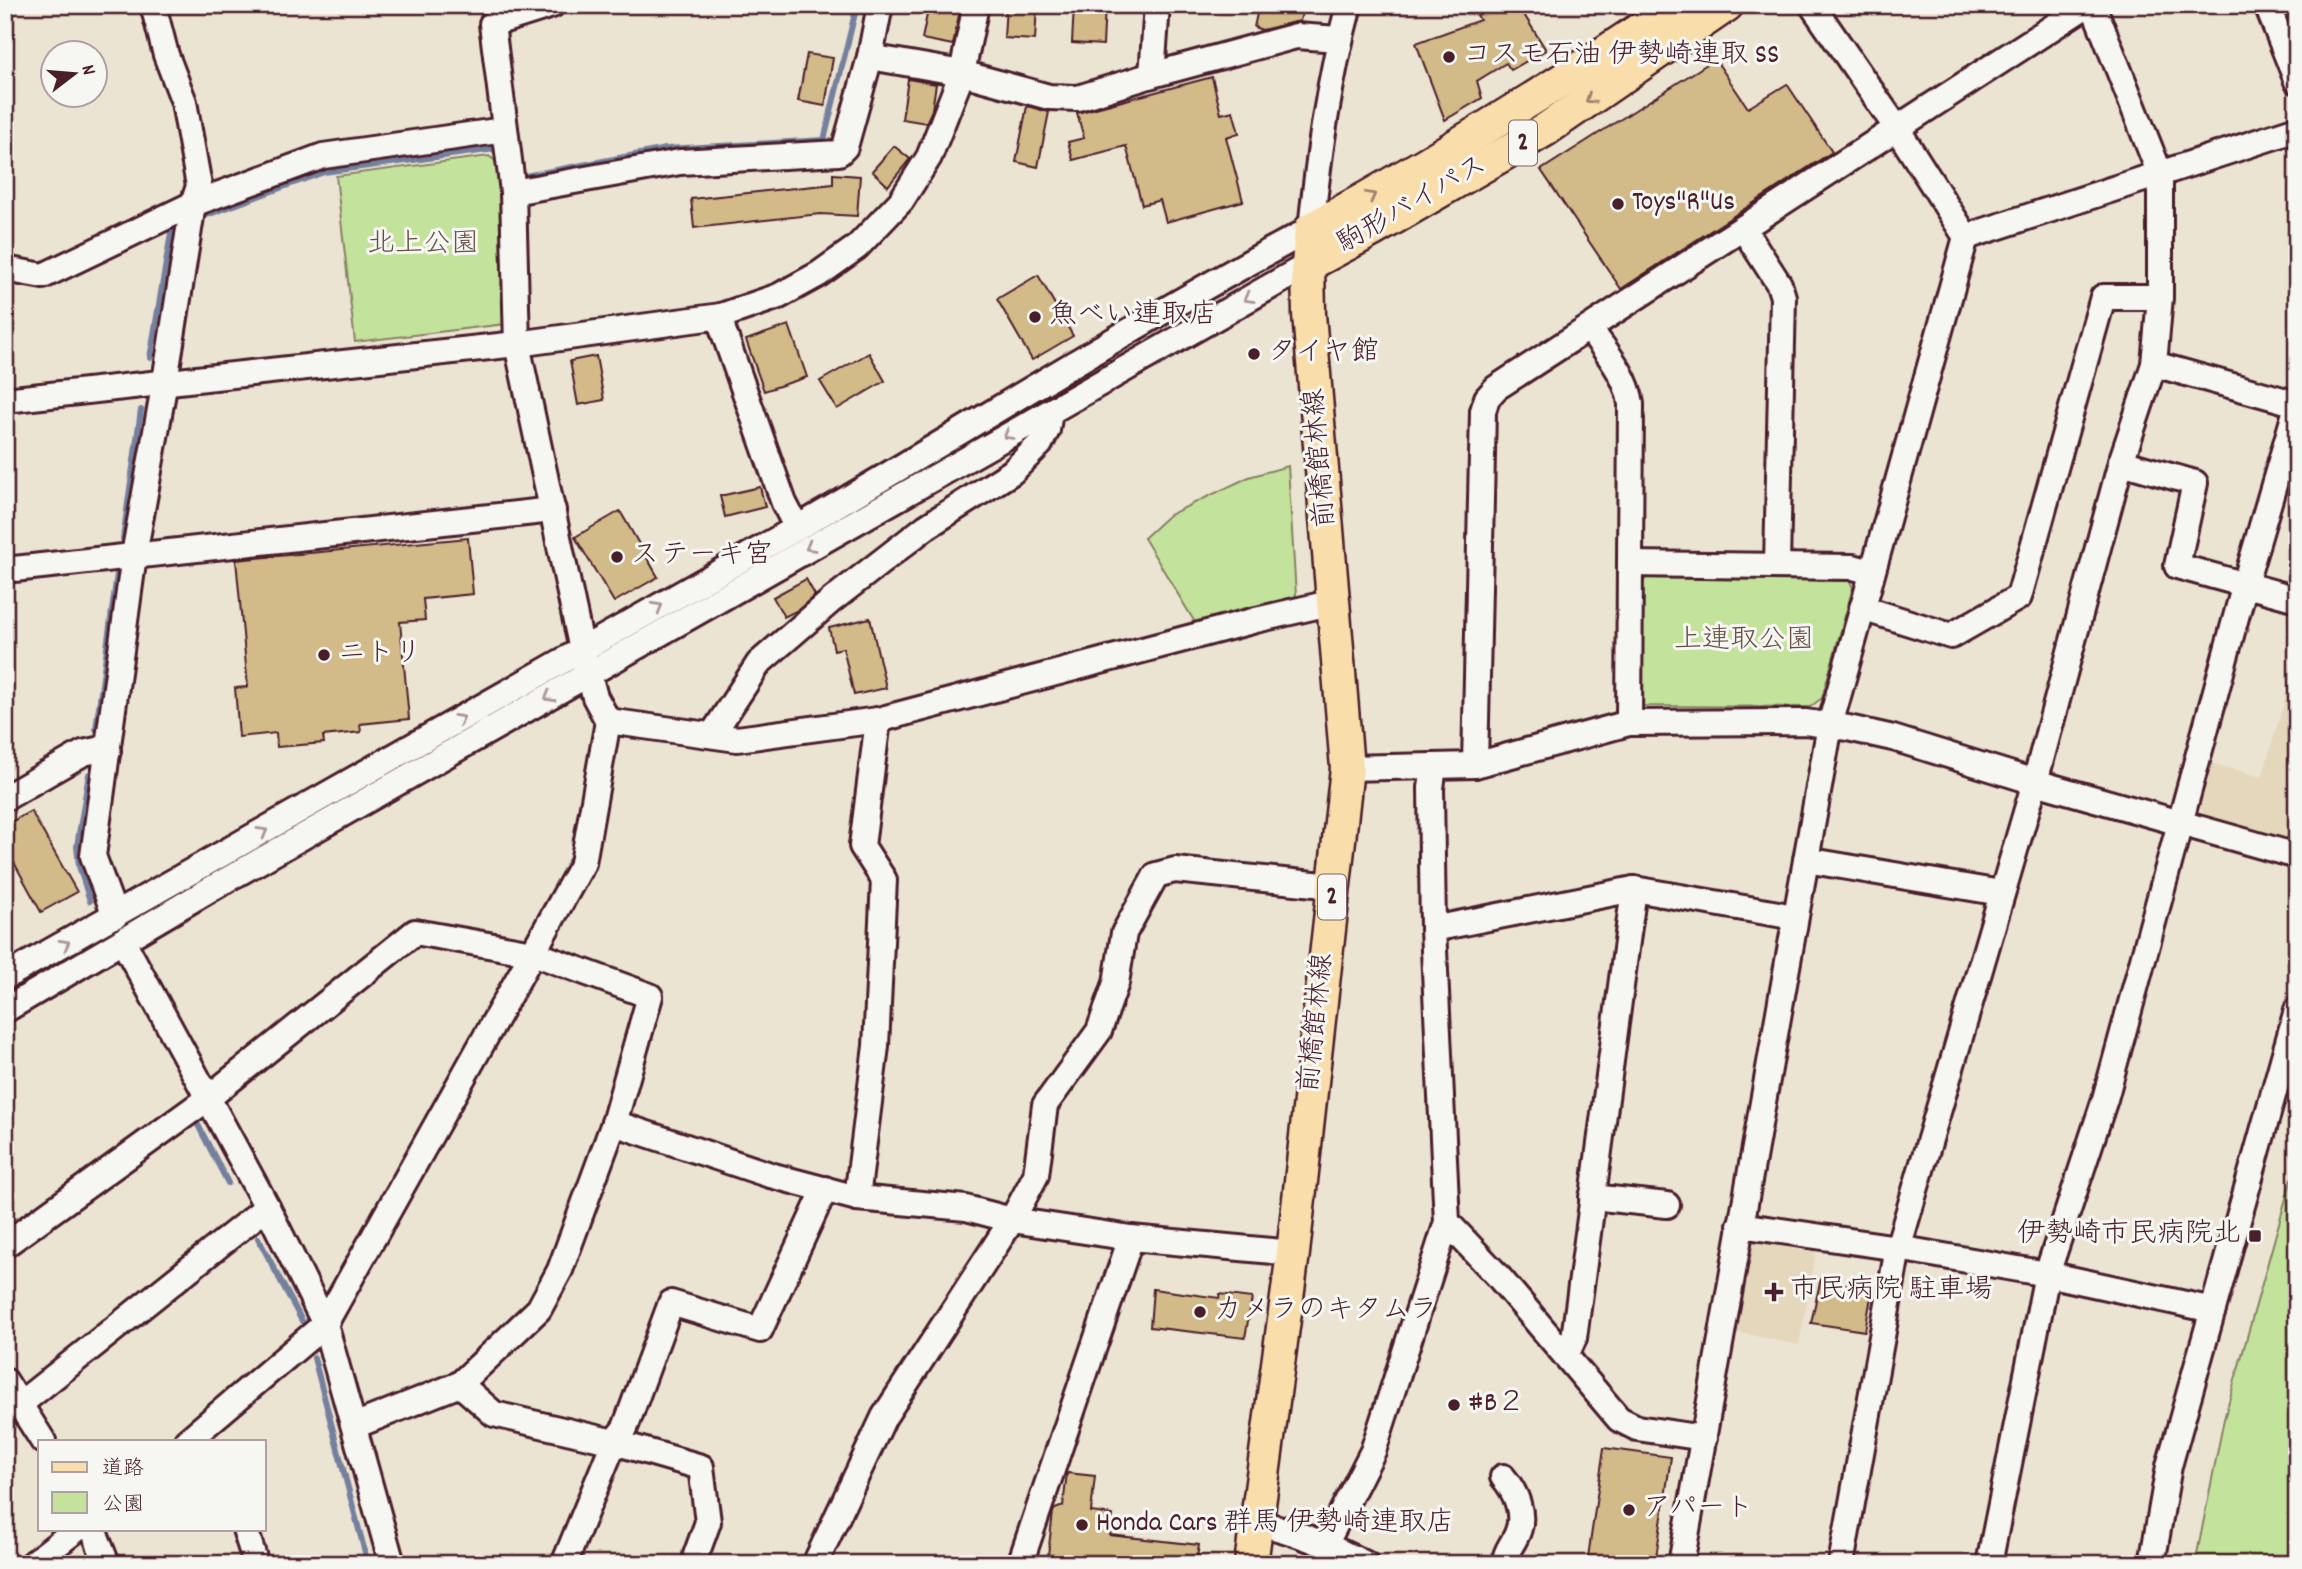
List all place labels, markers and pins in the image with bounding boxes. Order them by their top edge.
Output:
place label: コスモ石油 伊勢崎連取 SS [1463,37,1779,77]
marker: コスモ石油 伊勢崎連取 SS [1441,49,1457,65]
place label: Toys"R"Us [1632,184,1735,224]
marker: Toys"R"Us [1610,196,1626,212]
place label: 魚べい連取店 [1049,297,1217,337]
marker: 魚べい連取店 [1027,309,1043,325]
place label: タイヤ館 [1268,334,1379,374]
marker: タイヤ館 [1246,346,1262,362]
place label: ステーキ宮 [631,537,773,577]
marker: ステーキ宮 [609,549,625,565]
place label: ニトリ [338,635,422,675]
marker: ニトリ [316,647,332,663]
place label: 伊勢崎市民病院北 [2017,1216,2241,1256]
marker: 伊勢崎市民病院北 [2247,1228,2263,1244]
place label: 市民病院 駐車場 [1790,1272,1992,1312]
marker: 市民病院 駐車場 [1764,1282,1784,1302]
place label: カメラのキタムラ [1214,1292,1437,1332]
marker: カメラのキタムラ [1192,1304,1208,1320]
place label: #B２ [1468,1385,1525,1425]
marker: #B２ [1446,1397,1462,1413]
place label: アパート [1643,1490,1753,1530]
marker: アパート [1621,1502,1637,1518]
place label: Honda Cars 群馬 伊勢崎連取店 [1096,1505,1454,1545]
marker: Honda Cars 群馬 伊勢崎連取店 [1074,1517,1090,1533]

